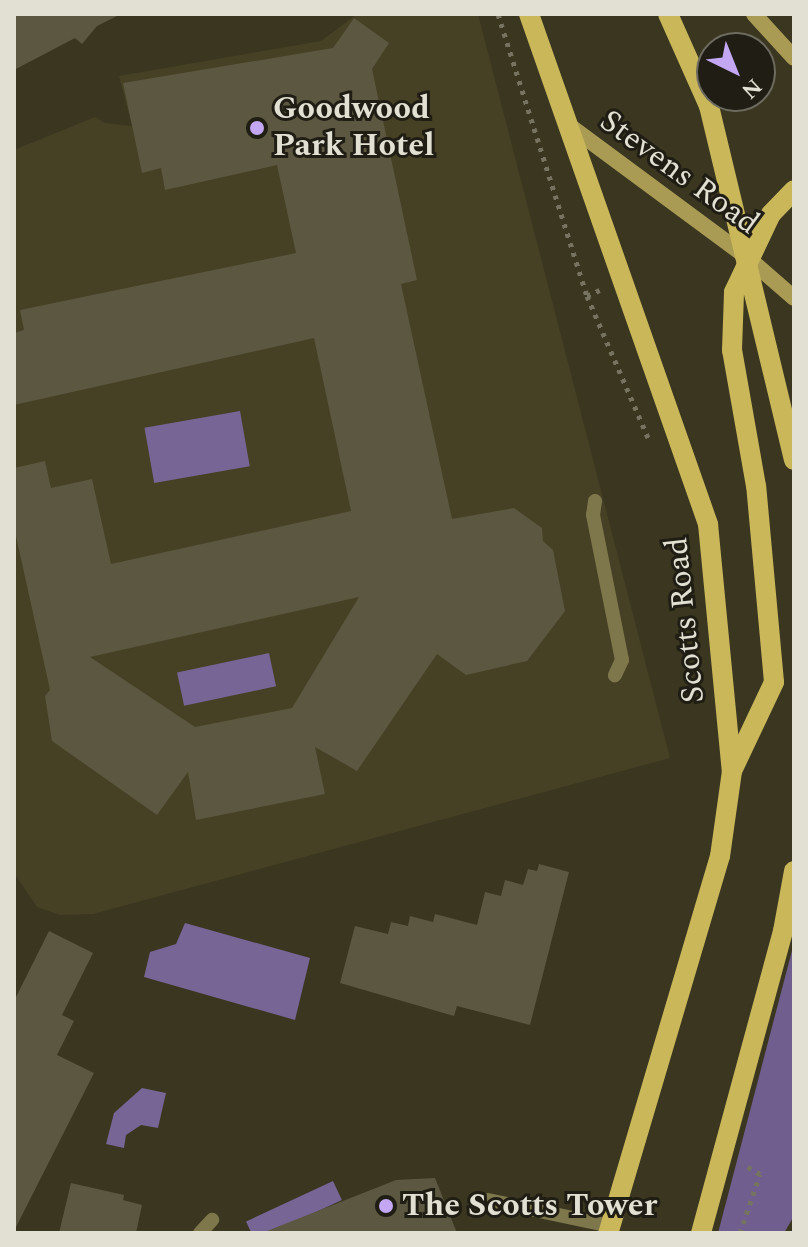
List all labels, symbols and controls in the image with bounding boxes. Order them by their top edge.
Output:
north arrow [696,32,776,112]
text: N [734,70,769,107]
place label: Goodwood Park Hotel [273,91,435,166]
street label: Stevens Road [592,102,766,244]
marker: Goodwood Park Hotel [248,119,266,137]
street label: Scotts Road [658,535,714,705]
place label: The Scotts Tower [402,1187,657,1225]
marker: The Scotts Tower [377,1197,395,1215]

